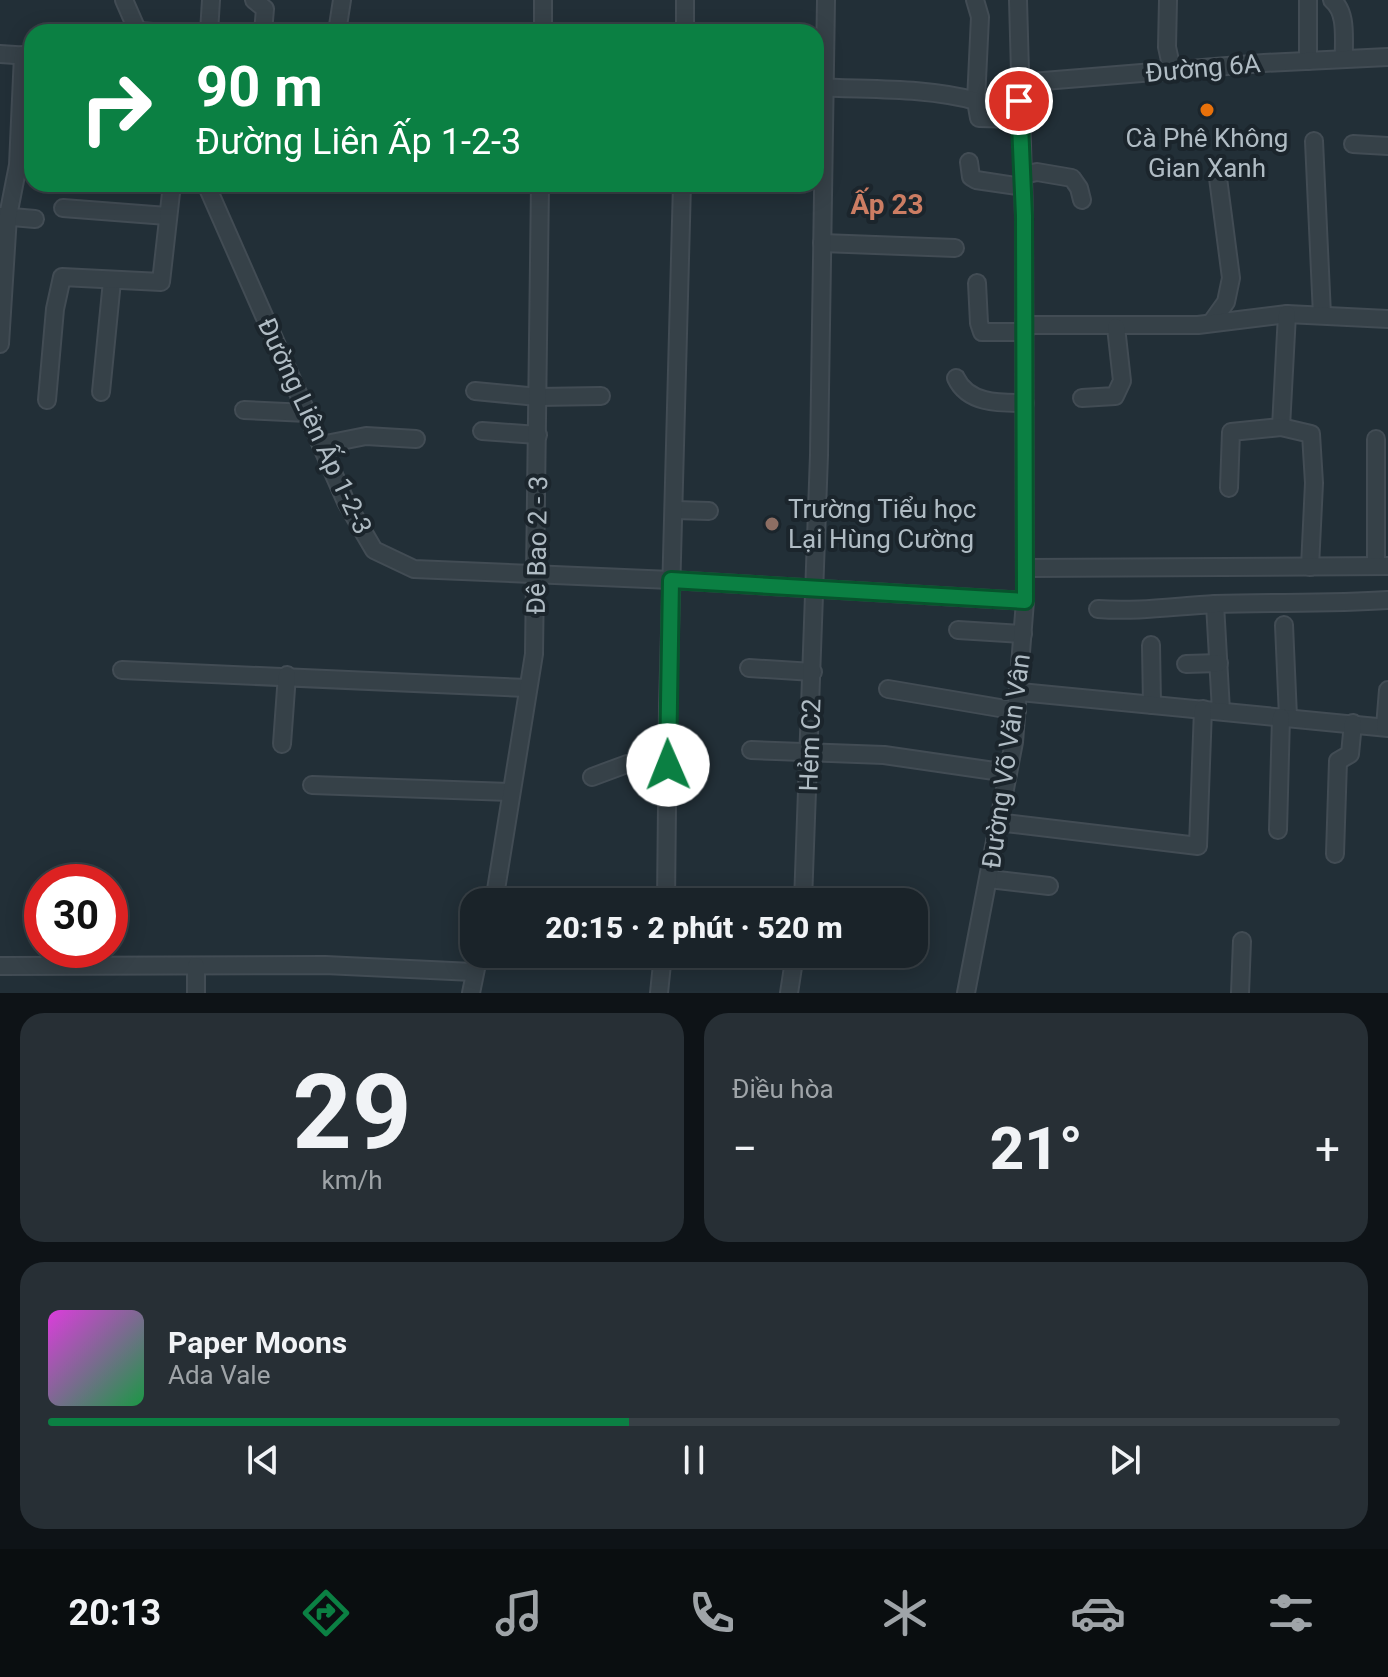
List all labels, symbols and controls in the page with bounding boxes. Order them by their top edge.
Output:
street label: Đường 6A [1144,48,1262,88]
text: 90 m [196,54,323,120]
icon: right [64,56,168,160]
pin [985,67,1053,135]
icon: arrive [997,79,1041,123]
marker: Cà Phê Không Gian Xanh [1198,101,1216,119]
text: Đường Liên Ấp 1-2-3 [196,121,521,163]
place label: Cà Phê Không Gian Xanh [1126,123,1288,183]
district label: Ấp 23 [850,187,924,221]
street label: Đường Liên Ấp 1-2-3 [252,312,380,539]
street label: Đê Bao 2 - 3 [521,475,553,615]
place label: Trường Tiểu học Lại Hùng Cường [788,494,976,554]
marker: Trường Tiểu học Lại Hùng Cường [763,515,781,533]
street label: Đường Võ Văn Vân [976,652,1036,870]
street label: Hẻm C2 [793,698,827,792]
position arrow [626,723,710,807]
speed limit sign: 30 [24,864,128,968]
text: 20:15 · 2 phút · 520 m [545,910,843,945]
text: 29 [292,1052,412,1173]
text: Điều hòa [732,1074,834,1104]
text: 21° [990,1113,1083,1184]
text: − [732,1123,757,1175]
text: + [1315,1123,1340,1175]
text: km/h [321,1165,383,1195]
text: Paper Moons [168,1325,347,1360]
text: Ada Vale [168,1360,270,1390]
icon: previous [241,1438,285,1482]
icon: pause [672,1438,716,1482]
icon: next [1103,1438,1147,1482]
icon: directions [298,1585,354,1641]
icon: music [491,1585,547,1641]
icon: phone [684,1585,740,1641]
icon: climate [877,1585,933,1641]
icon: car [1070,1585,1126,1641]
icon: filters [1263,1585,1319,1641]
text: 20:13 [69,1592,161,1634]

